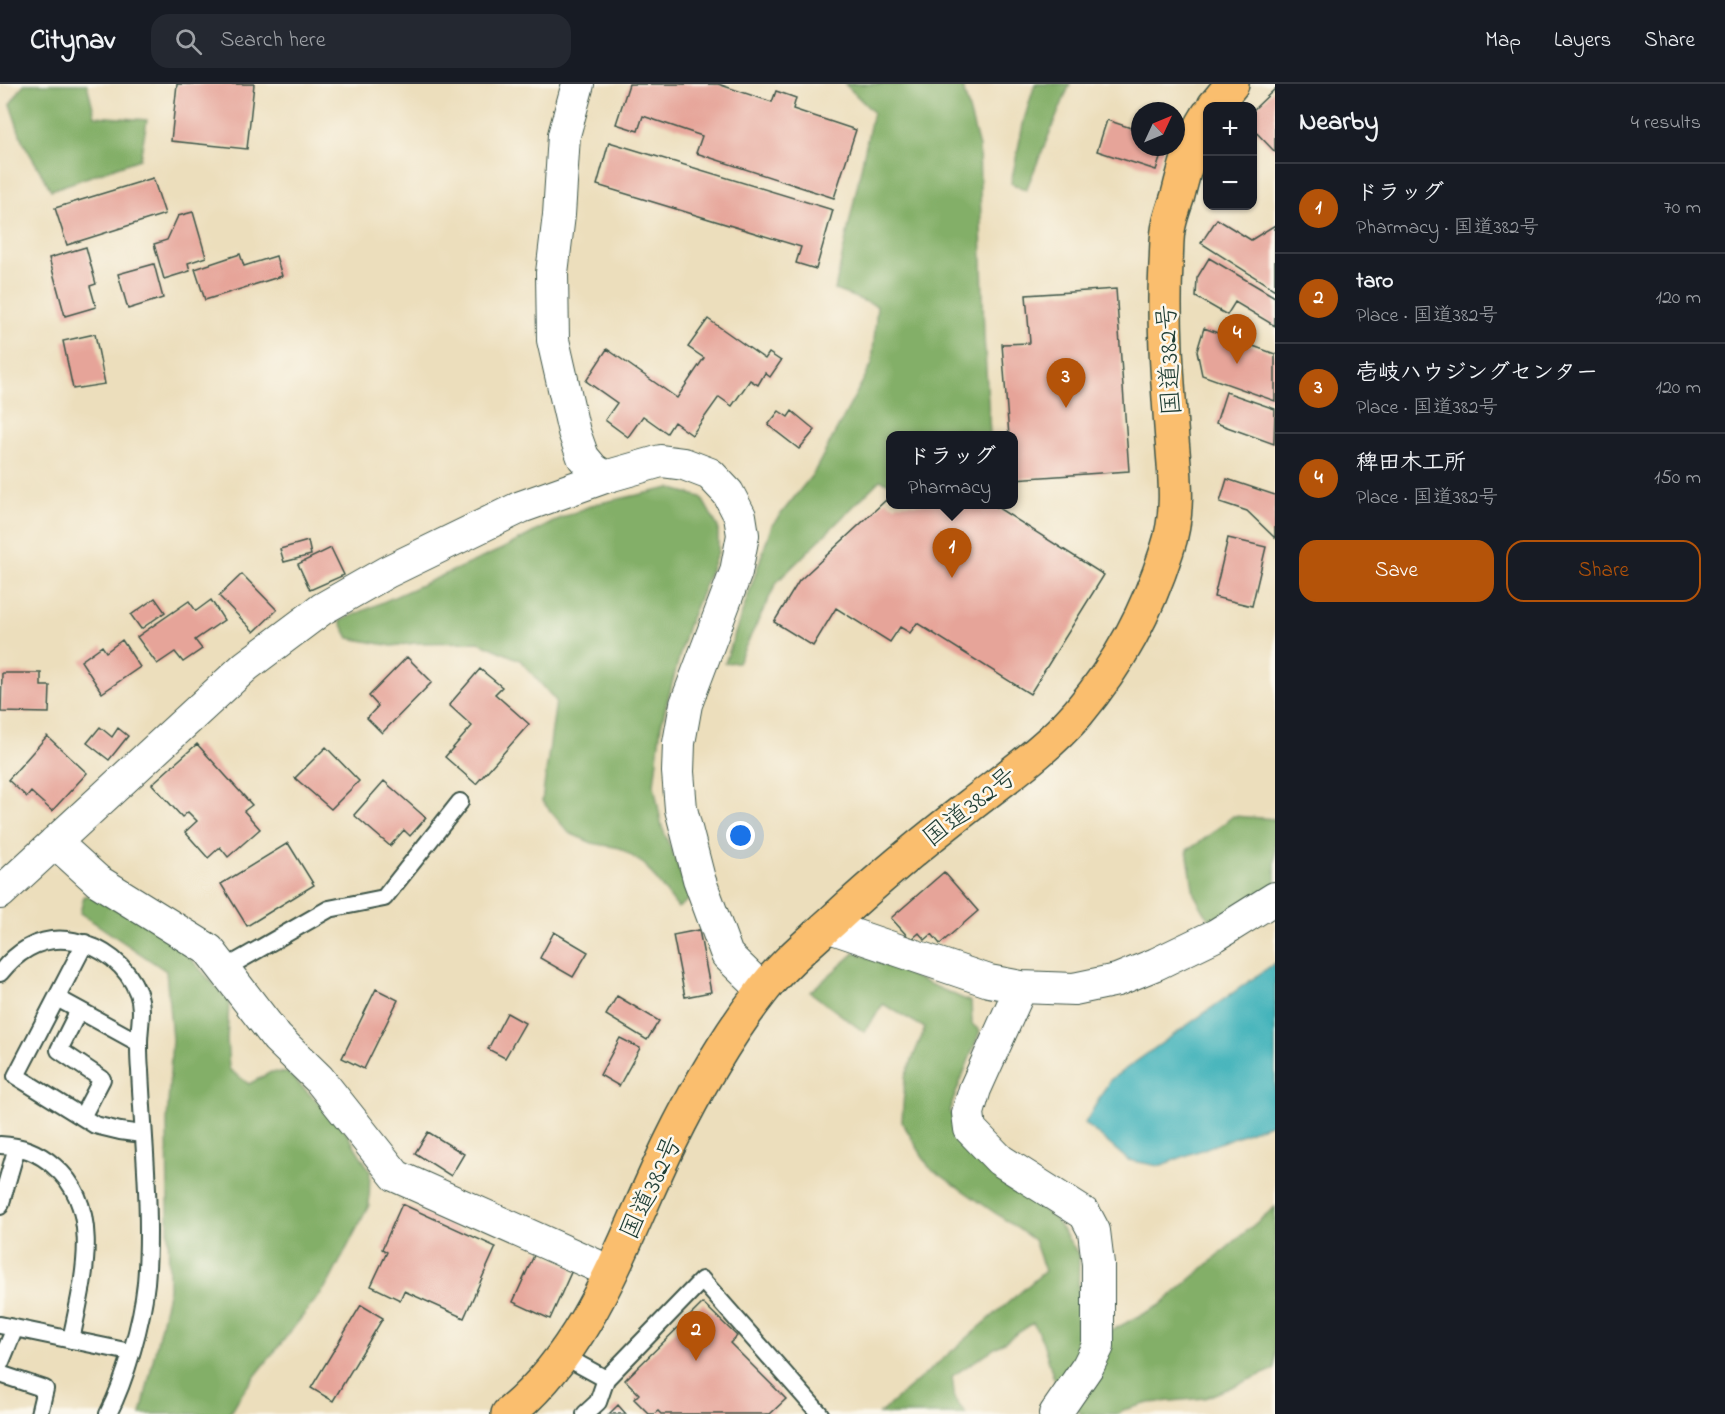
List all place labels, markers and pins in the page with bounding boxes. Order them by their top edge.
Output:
pin: 4 [1218,314,1256,364]
pin: 3 [1046,358,1086,408]
pin: 1 [932,528,972,578]
pin: 2 [676,1312,716,1361]

